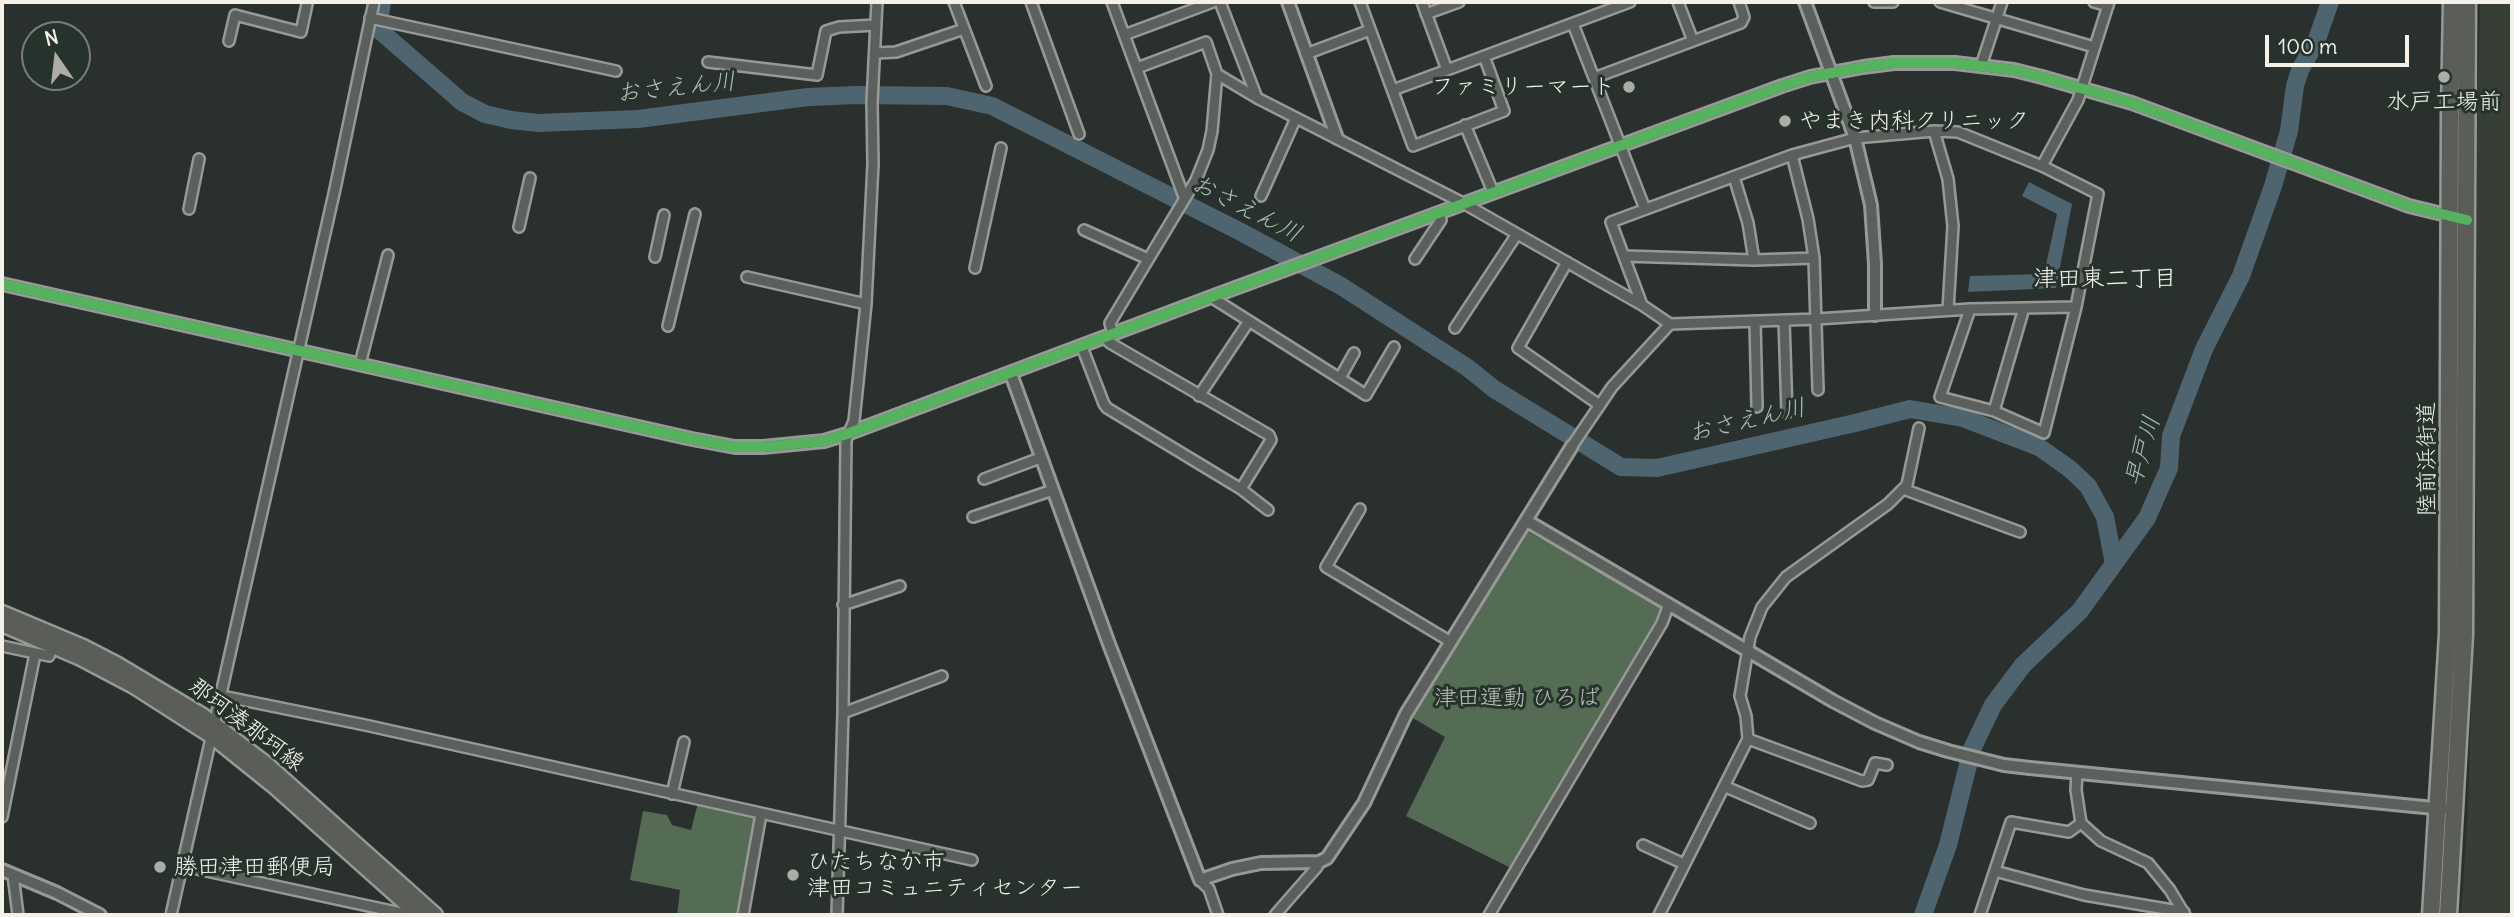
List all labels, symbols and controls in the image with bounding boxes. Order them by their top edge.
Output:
north arrow [21,21,91,91]
scale bar [2269,21,2412,65]
text: N [42,24,61,51]
text: 100 m [2278,33,2337,60]
water label: おさえん川 [615,67,737,109]
marker: 水戸工場前 [2436,69,2452,85]
place label: ファミリーマート [1431,73,1615,101]
marker: ファミリーマート [1621,79,1637,95]
place label: 水戸工場前 [2387,88,2501,116]
place label: やまき内科クリニック [1799,107,2029,135]
marker: やまき内科クリニック [1777,113,1793,129]
water label: おさえん川 [1186,169,1306,249]
district label: 津田東二丁目 [2033,265,2177,293]
water label: おさえん川 [1685,393,1809,449]
street label: 陸前浜街道 [2413,402,2441,516]
water label: 早戸川 [2119,412,2167,490]
street label: 那珂湊那珂線 [183,672,309,778]
park label: 津田運動 ひろば [1434,684,1600,712]
place label: ひたちなか市 津田コミュニティセンター [807,848,1083,902]
place label: 勝田津田郵便局 [174,853,335,881]
marker: 勝田津田郵便局 [152,859,168,875]
marker: ひたちなか市 津田コミュニティセンター [785,867,801,883]

